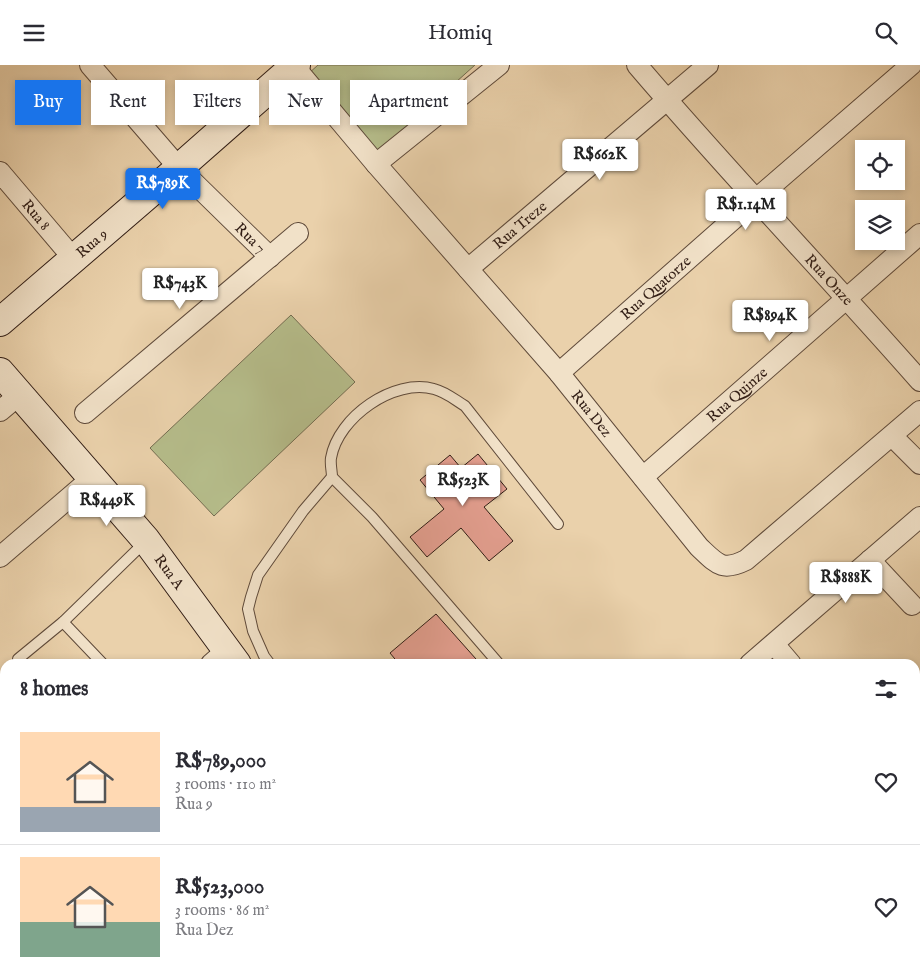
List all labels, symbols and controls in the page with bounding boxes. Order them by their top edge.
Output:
icon: menu [20,19,48,47]
text: Homiq [428,19,492,47]
icon: search [872,19,900,47]
chip: Buy [15,80,81,125]
chip: Rent [91,80,165,125]
chip: Filters [175,80,259,125]
chip: New [269,80,340,125]
chip: Apartment [350,80,467,125]
pin: R$662K [559,139,641,181]
map controls [855,140,905,250]
button: locate [855,140,905,190]
text: R$662K [573,145,627,165]
pin: R$789K [122,167,204,210]
text: R$789K [136,174,190,194]
pin: R$1.14M [700,189,792,231]
text: R$1.14M [716,195,776,215]
street label: Rua 8 [17,196,54,235]
street label: Rua Treze [489,197,551,254]
button: layers [855,200,905,250]
street label: Rua 7 [231,219,270,258]
street label: Rua 9 [72,225,112,262]
street label: Rua Onze [800,250,857,310]
street label: Rua Quatorze [617,252,695,324]
pin: R$743K [139,267,221,310]
text: R$743K [153,274,207,294]
pin: R$894K [729,299,811,342]
text: R$894K [743,306,797,326]
street label: Rua Quinze [703,363,772,427]
street label: Rua Dez [567,387,616,441]
pin: R$523K [422,465,504,507]
text: R$523K [437,471,489,491]
pin: R$449K [66,485,148,527]
text: R$449K [79,491,135,511]
street label: Rua A [150,551,189,594]
pin: R$888K [805,561,887,604]
text: R$888K [820,568,872,588]
icon: filters [872,675,900,703]
text: 8 homes [20,676,88,703]
text: R$789,000 [175,748,266,775]
icon: home [60,752,120,812]
icon: heart [872,768,900,796]
text: 3 rooms · 110 m² [175,775,276,795]
text: Rua 9 [175,795,213,815]
text: R$523,000 [175,874,264,901]
icon: home [60,877,120,937]
icon: heart [872,893,900,921]
text: 3 rooms · 86 m² [175,901,269,921]
text: Rua Dez [175,921,233,941]

